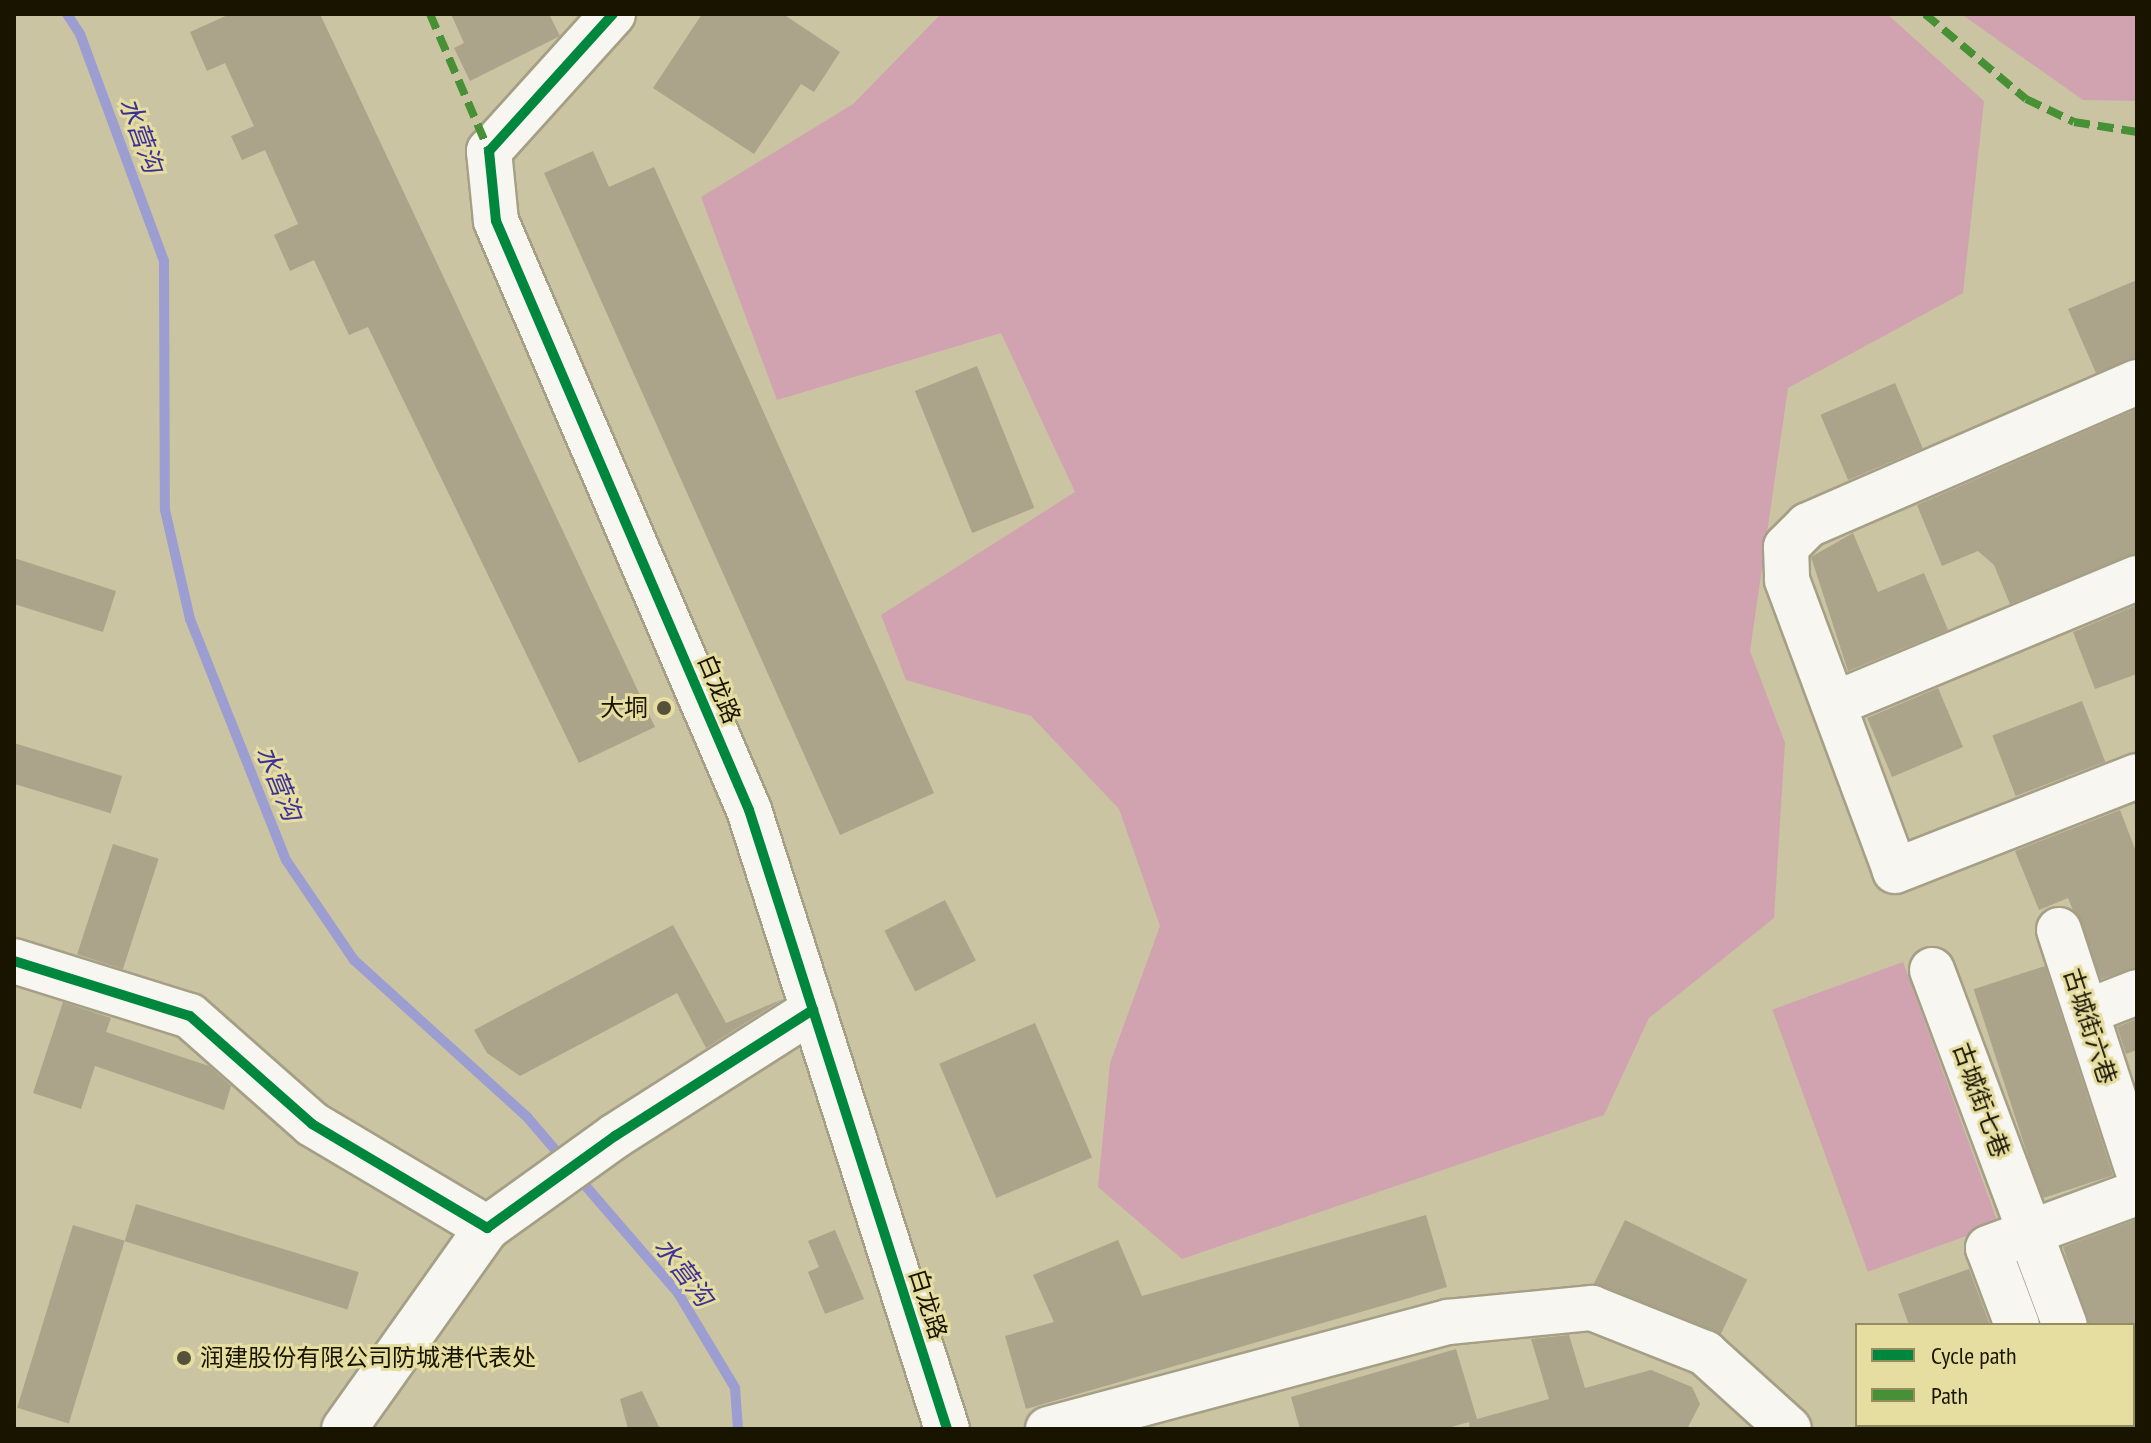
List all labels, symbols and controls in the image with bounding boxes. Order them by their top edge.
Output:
water label: 水营沟 [113,93,169,177]
street label: 白龙路 [692,650,746,728]
place label: 大垌 [600,694,648,722]
marker: 大垌 [655,699,673,717]
water label: 水营沟 [250,741,308,825]
street label: 古城街六巷 [2058,964,2122,1088]
street label: 古城街七巷 [1947,1039,2015,1161]
water label: 水营沟 [648,1231,720,1313]
street label: 白龙路 [903,1265,953,1343]
legend [1855,1323,2135,1427]
text: Cycle path [1931,1340,2017,1371]
place label: 润建股份有限公司防城港代表处 [200,1344,536,1372]
marker: 润建股份有限公司防城港代表处 [175,1349,193,1367]
text: Path [1931,1380,1968,1411]

